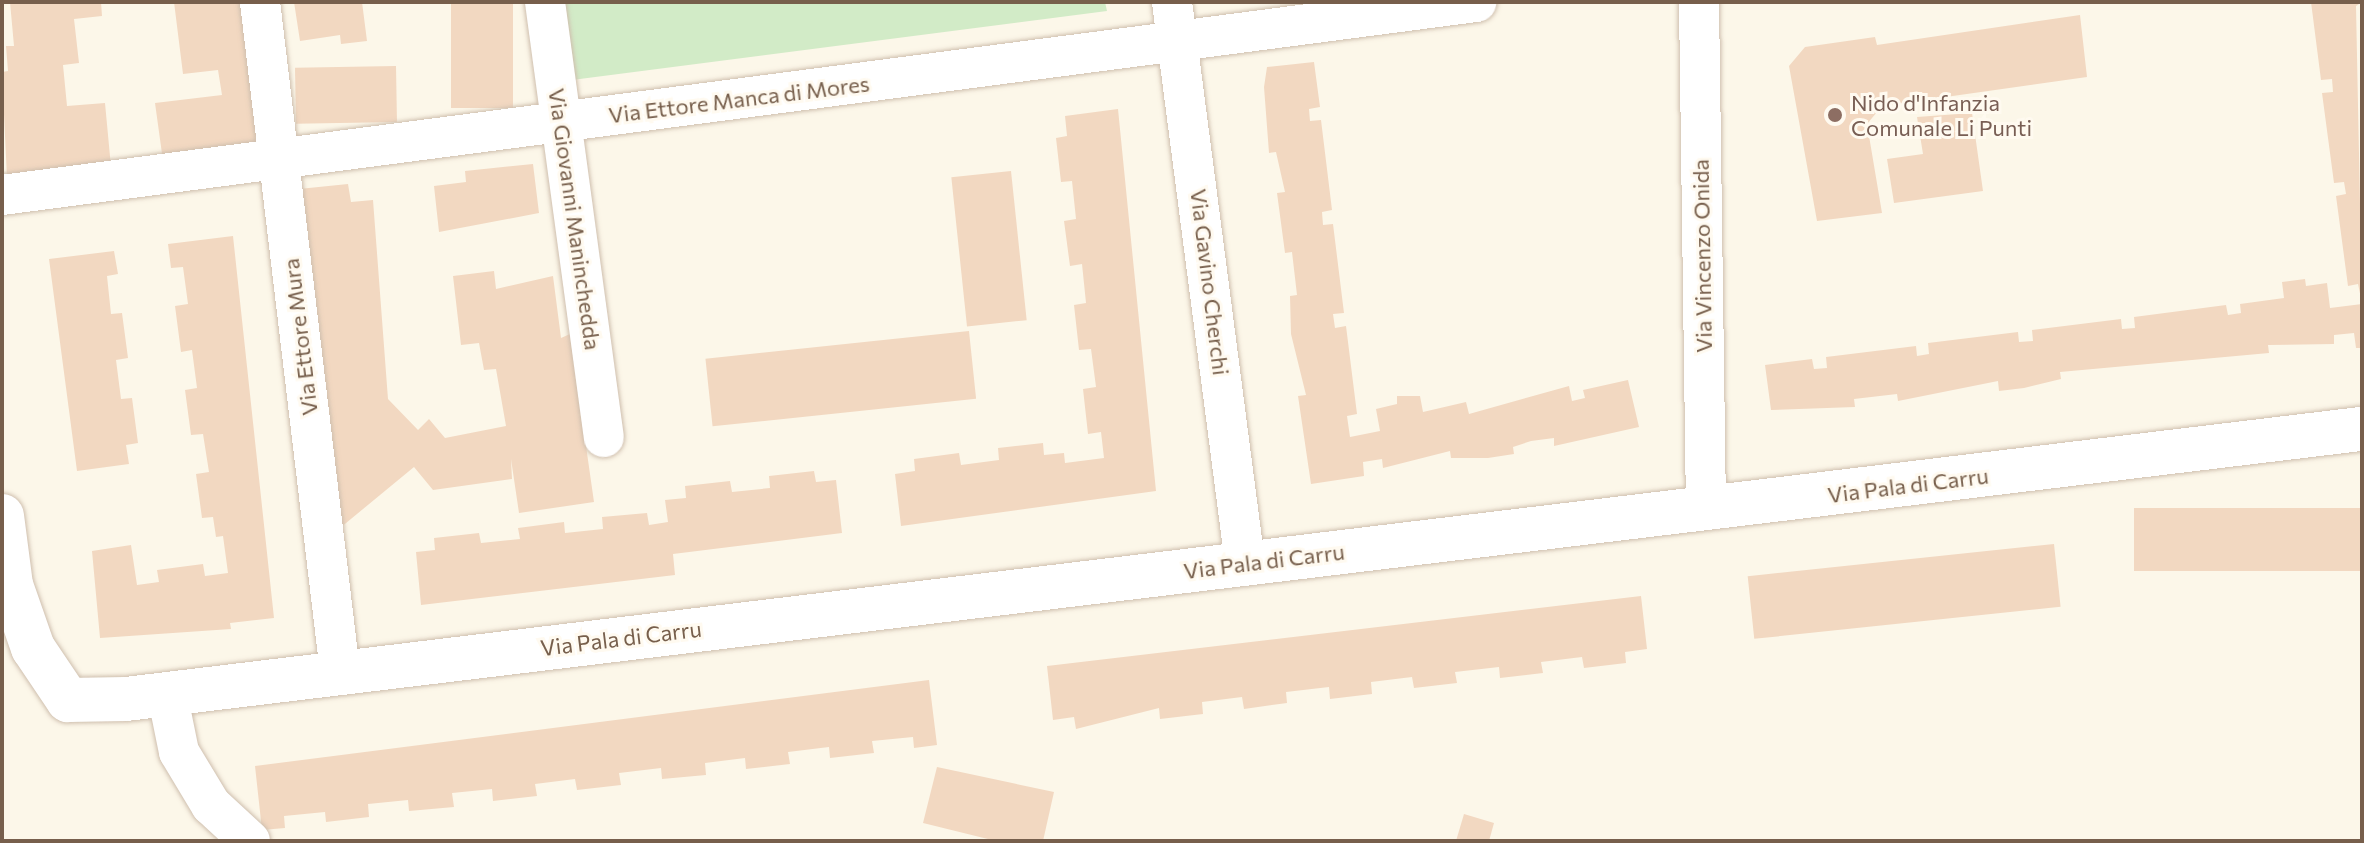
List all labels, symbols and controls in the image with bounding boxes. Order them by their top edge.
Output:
street label: Via Ettore Manca di Mores [607,70,871,128]
street label: Via Giovanni Maninchedda [544,87,606,351]
place label: Nido d'Infanzia Comunale Li Punti [1851,89,2032,140]
marker: Nido d'Infanzia Comunale Li Punti [1826,106,1844,124]
street label: Via Vincenzo Onida [1687,159,1717,353]
street label: Via Gavino Cherchi [1185,187,1235,377]
street label: Via Ettore Mura [277,257,323,417]
street label: Via Pala di Carru [1826,462,1990,508]
street label: Via Pala di Carru [1182,538,1346,584]
street label: Via Pala di Carru [539,615,703,661]

